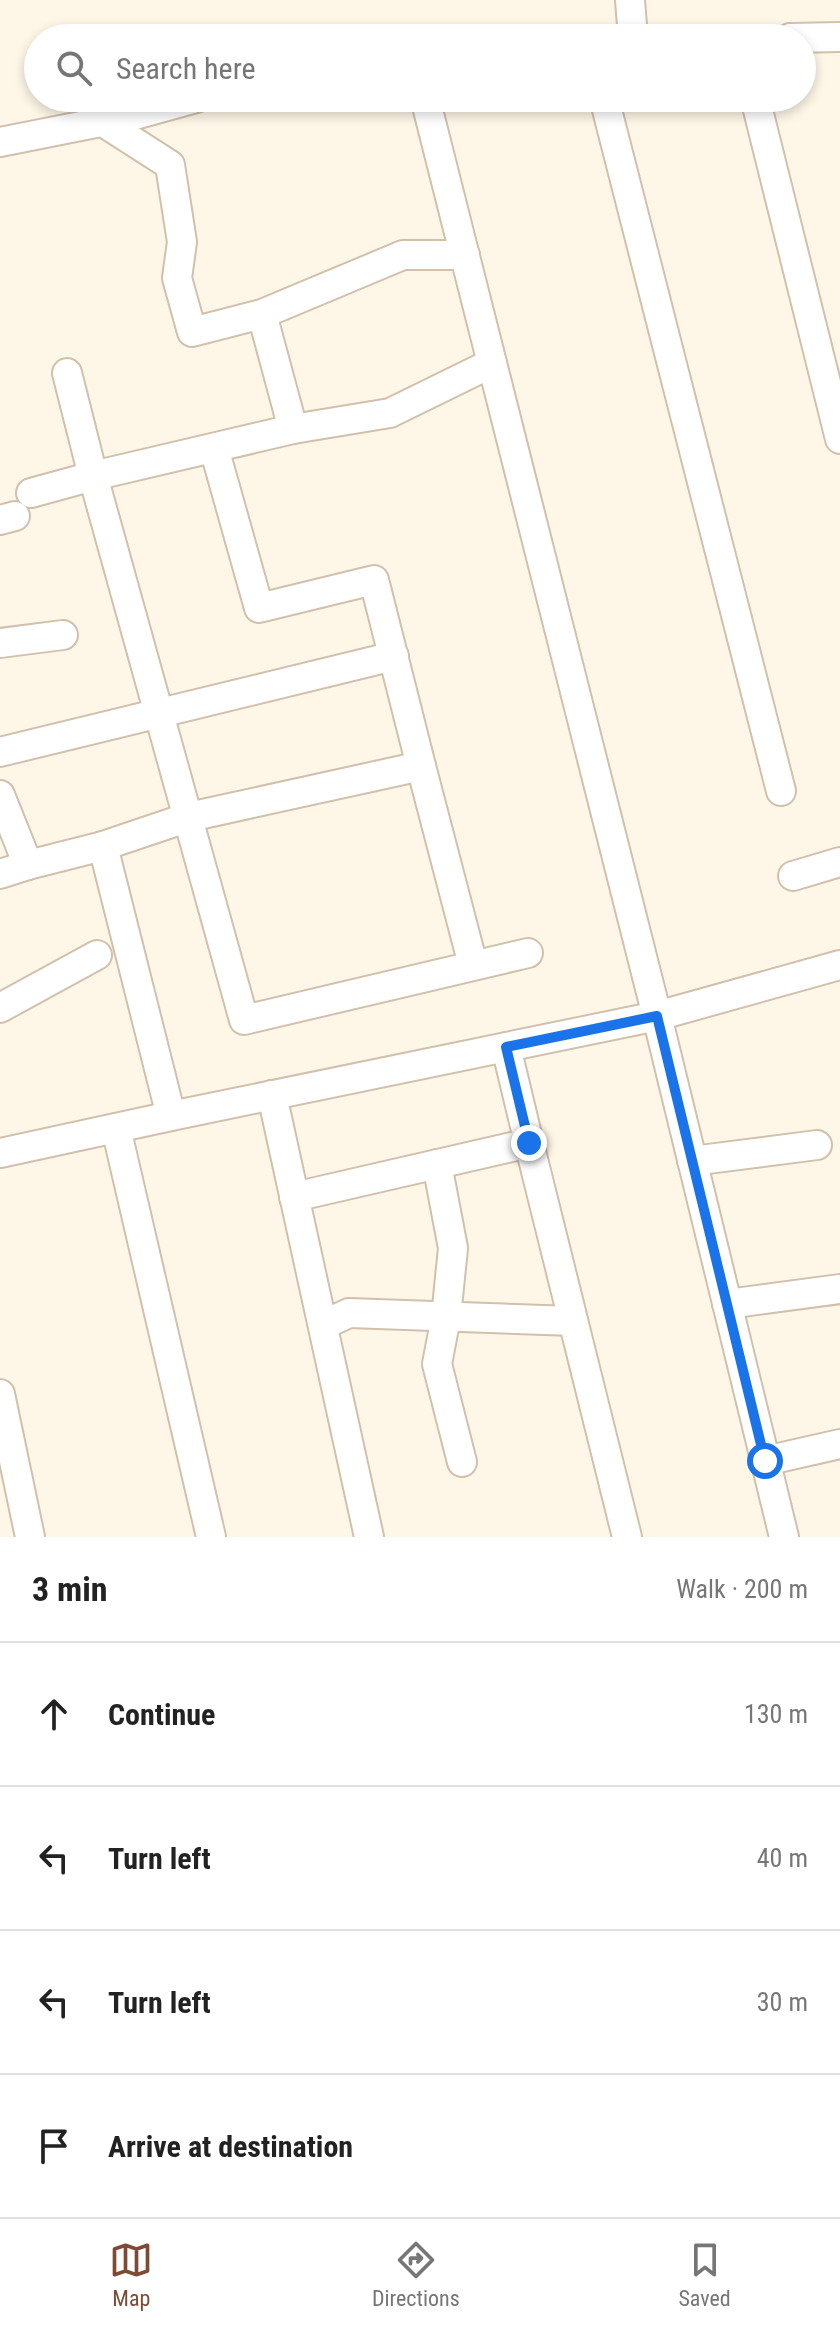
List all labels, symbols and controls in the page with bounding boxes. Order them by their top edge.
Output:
search box [24,24,816,112]
icon: search [52,46,96,90]
text: Search here [116,51,256,86]
route end [511,1125,547,1161]
route start [747,1443,783,1479]
text: 3 min [32,1569,108,1609]
text: Walk · 200 m [676,1574,808,1604]
icon: ahead [32,1692,76,1736]
text: Continue [108,1697,215,1732]
text: 130 m [744,1699,808,1729]
icon: left [32,1836,76,1880]
text: Turn left [108,1841,211,1876]
text: 40 m [757,1843,808,1873]
icon: left [32,1980,76,2024]
text: Turn left [108,1985,211,2020]
text: 30 m [757,1987,808,2017]
icon: arrive [32,2124,76,2168]
text: Arrive at destination [108,2129,353,2164]
tab: Map [109,2238,153,2311]
tab: Directions [372,2238,460,2311]
tab: Saved [678,2238,731,2311]

